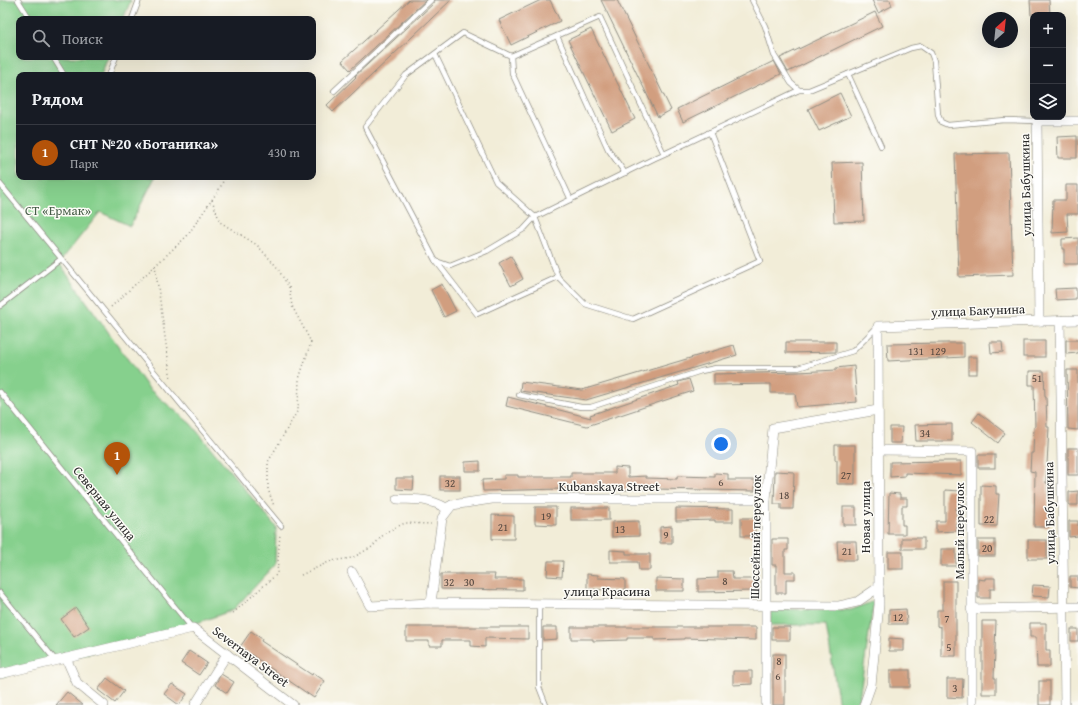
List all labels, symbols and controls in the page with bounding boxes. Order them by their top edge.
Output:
north arrow [982,12,1018,48]
map controls [1030,12,1066,120]
button: + [1030,12,1066,48]
search box [16,16,316,60]
icon: search [30,27,52,49]
text: Поиск [62,28,103,49]
button: − [1030,48,1066,84]
button: layers [1030,84,1066,120]
text: Рядом [32,86,83,111]
text: СНТ №20 «Ботаника» [70,133,218,154]
street label: улица Бабушкина [1015,133,1036,238]
text: 1 [42,143,48,162]
text: 430 m [268,143,300,162]
text: Парк [70,154,98,173]
park label: СТ «Ермак» [25,201,91,220]
street label: улица Бакунина [930,299,1026,322]
house number: 131 [908,343,924,359]
house number: 129 [930,343,946,359]
house number: 51 [1032,370,1042,386]
house number: 34 [920,425,930,441]
your location [711,434,731,454]
pin: 1 [104,442,130,475]
street label: улица Бабушкина [1039,461,1060,566]
street label: Северная улица [69,462,141,545]
house number: 27 [841,467,851,483]
house number: 6 [718,474,724,490]
house number: 32 [445,475,455,491]
street label: Шоссейный переулок [745,475,766,599]
street label: Kubanskaya Street [559,477,660,496]
street label: Новая улица [856,480,875,553]
street label: Малый переулок [950,482,969,580]
house number: 18 [779,487,789,503]
house number: 19 [541,508,551,524]
house number: 22 [984,511,994,527]
house number: 21 [498,519,508,535]
house number: 13 [615,521,625,537]
house number: 9 [663,527,669,543]
house number: 20 [982,540,992,556]
house number: 21 [842,543,852,559]
house number: 8 [722,573,728,589]
house number: 32 [444,574,454,590]
house number: 30 [464,574,474,590]
street label: улица Красина [563,582,651,601]
house number: 12 [893,609,903,625]
house number: 7 [944,610,950,626]
street label: Severnaya Street [208,621,293,692]
house number: 5 [946,639,952,655]
house number: 8 [776,653,782,669]
house number: 6 [775,668,781,684]
house number: 3 [952,680,958,696]

